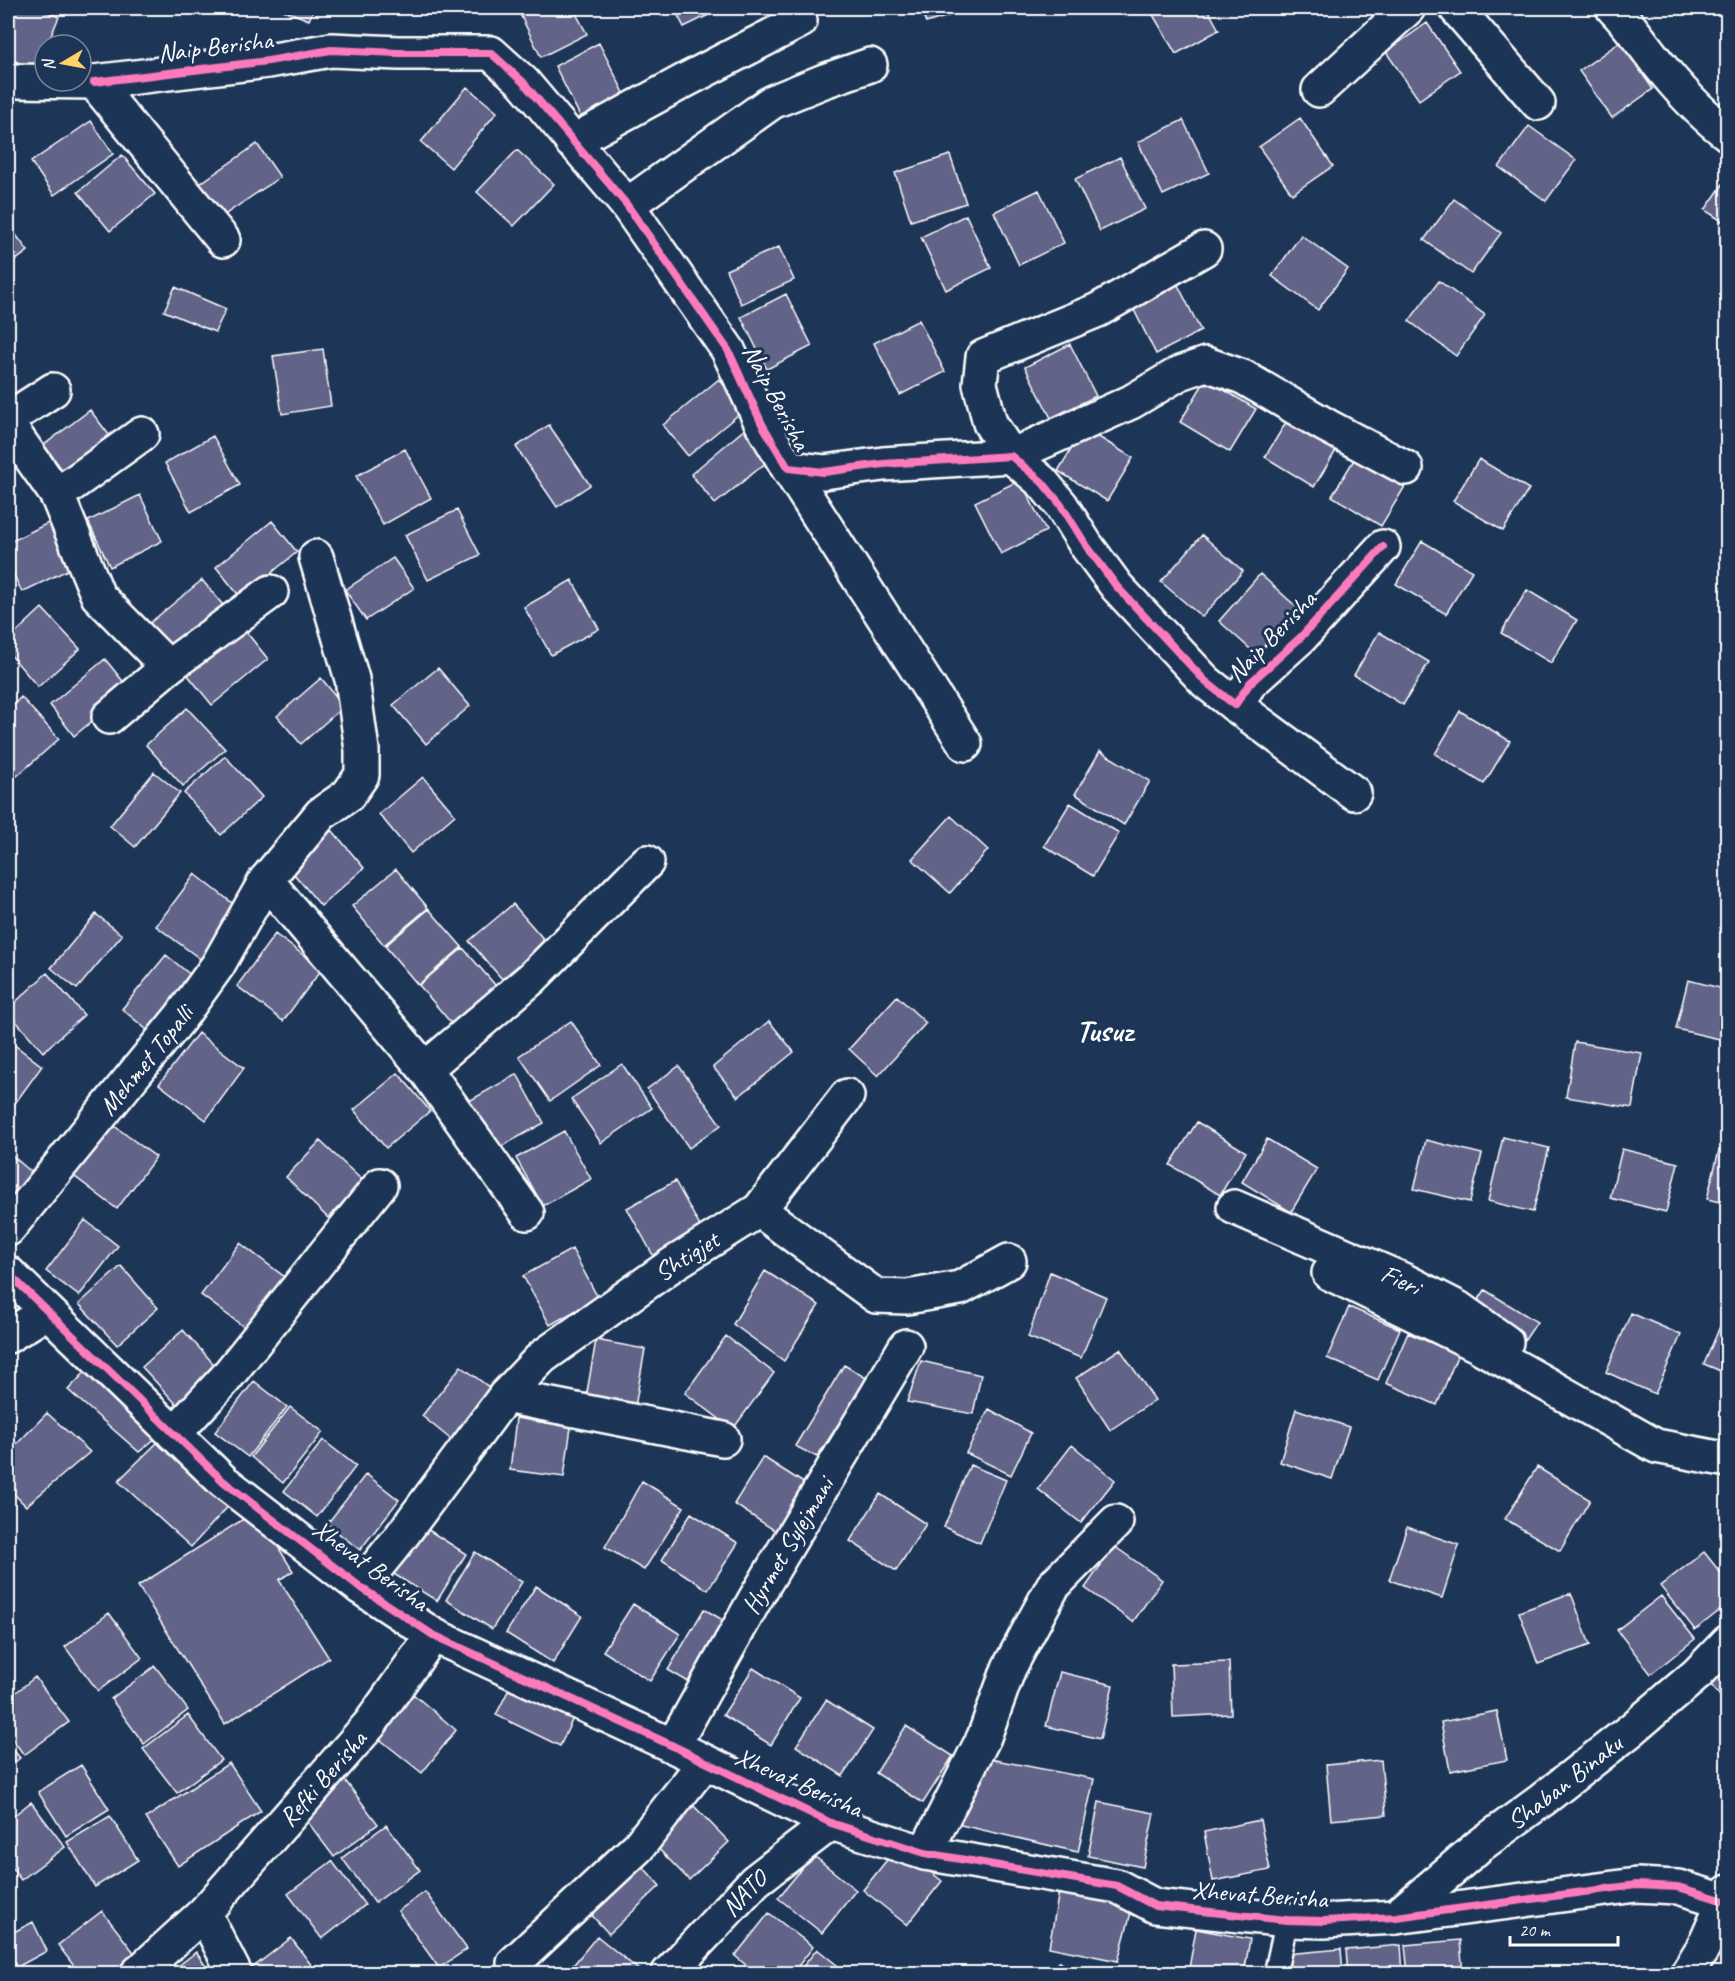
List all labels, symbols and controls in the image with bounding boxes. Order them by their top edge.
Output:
street label: Naip Berisha [156,23,276,70]
north arrow [33,33,93,93]
text: N [38,56,60,72]
street label: Naip Berisha [735,339,819,457]
street label: Naip Berisha [1219,582,1324,689]
street label: Mehmet Topalli [91,996,203,1122]
district label: Tusuz [1076,1010,1136,1051]
street label: Shtigjet [648,1222,727,1289]
street label: Fieri [1376,1257,1429,1305]
street label: Hyrmet Sylejmani [734,1468,843,1620]
street label: Xhevat Berisha [306,1512,436,1619]
street label: Refki Berisha [272,1722,375,1834]
street label: Shaban Binaku [1500,1726,1631,1837]
street label: Xhevat Berisha [730,1740,869,1826]
street label: NATO [714,1860,776,1924]
street label: Xhevat Berisha [1191,1873,1330,1916]
scale bar [1510,1909,1618,1947]
text: 20 m [1519,1919,1552,1941]

